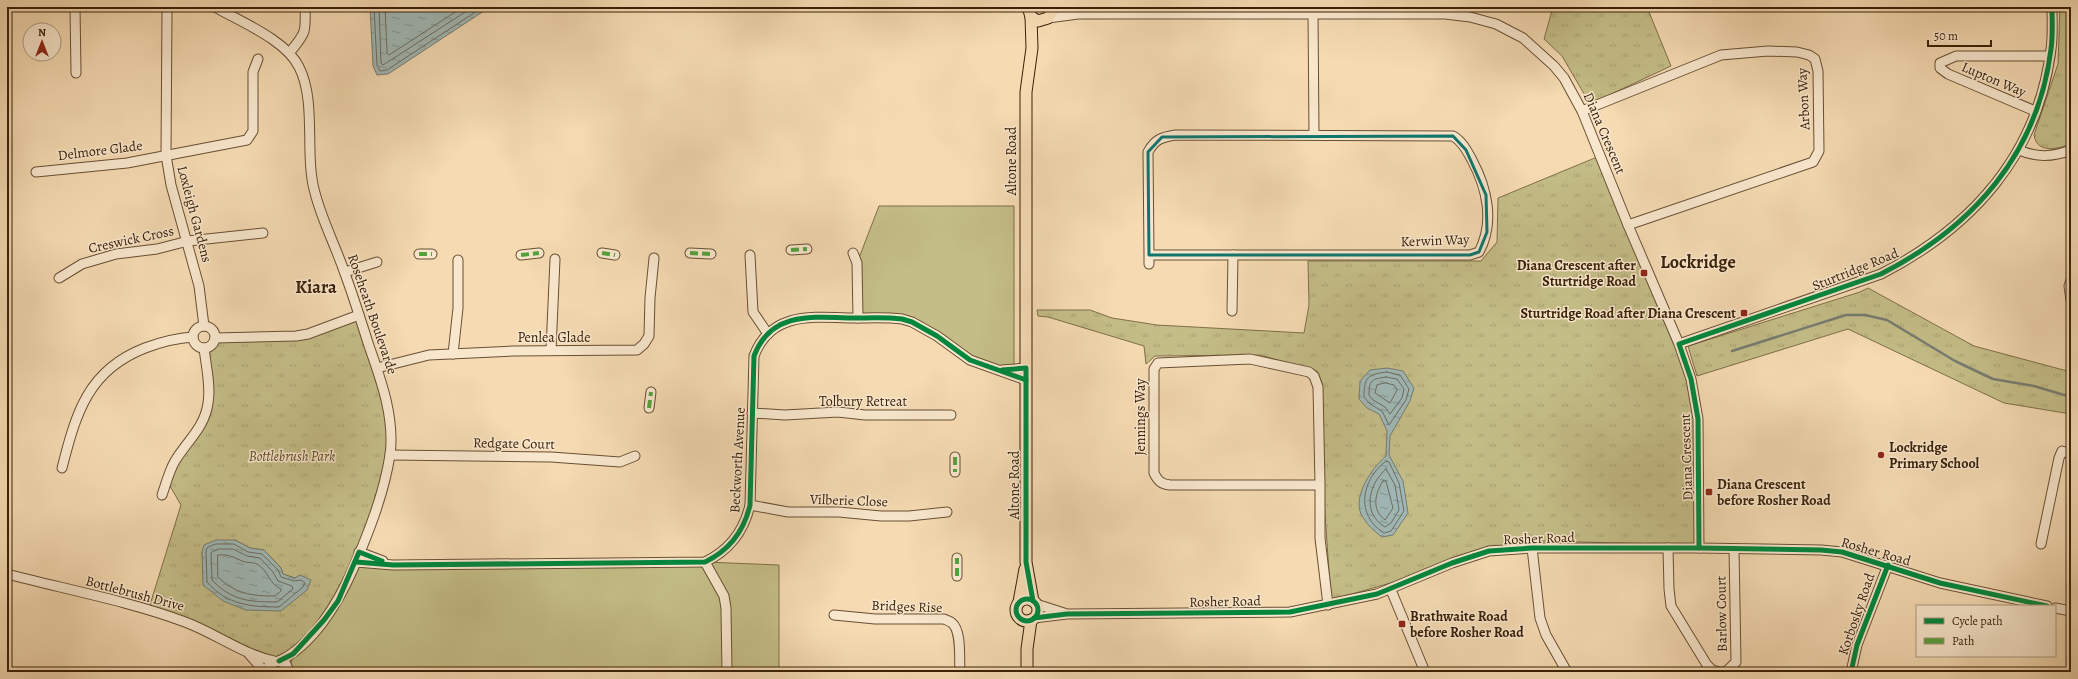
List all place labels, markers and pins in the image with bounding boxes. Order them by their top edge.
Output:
place label: Diana Crescent after Sturtridge Road [1517,256,1636,291]
marker: Diana Crescent after Sturtridge Road [1639,268,1649,278]
place label: Sturtridge Road after Diana Crescent [1521,304,1736,323]
marker: Sturtridge Road after Diana Crescent [1739,308,1749,318]
place label: Lockridge Primary School [1889,438,1980,473]
marker: Lockridge Primary School [1876,450,1886,460]
place label: Diana Crescent before Rosher Road [1716,475,1831,510]
marker: Diana Crescent before Rosher Road [1704,487,1714,497]
place label: Brathwaite Road before Rosher Road [1409,607,1524,642]
marker: Brathwaite Road before Rosher Road [1397,619,1407,629]

